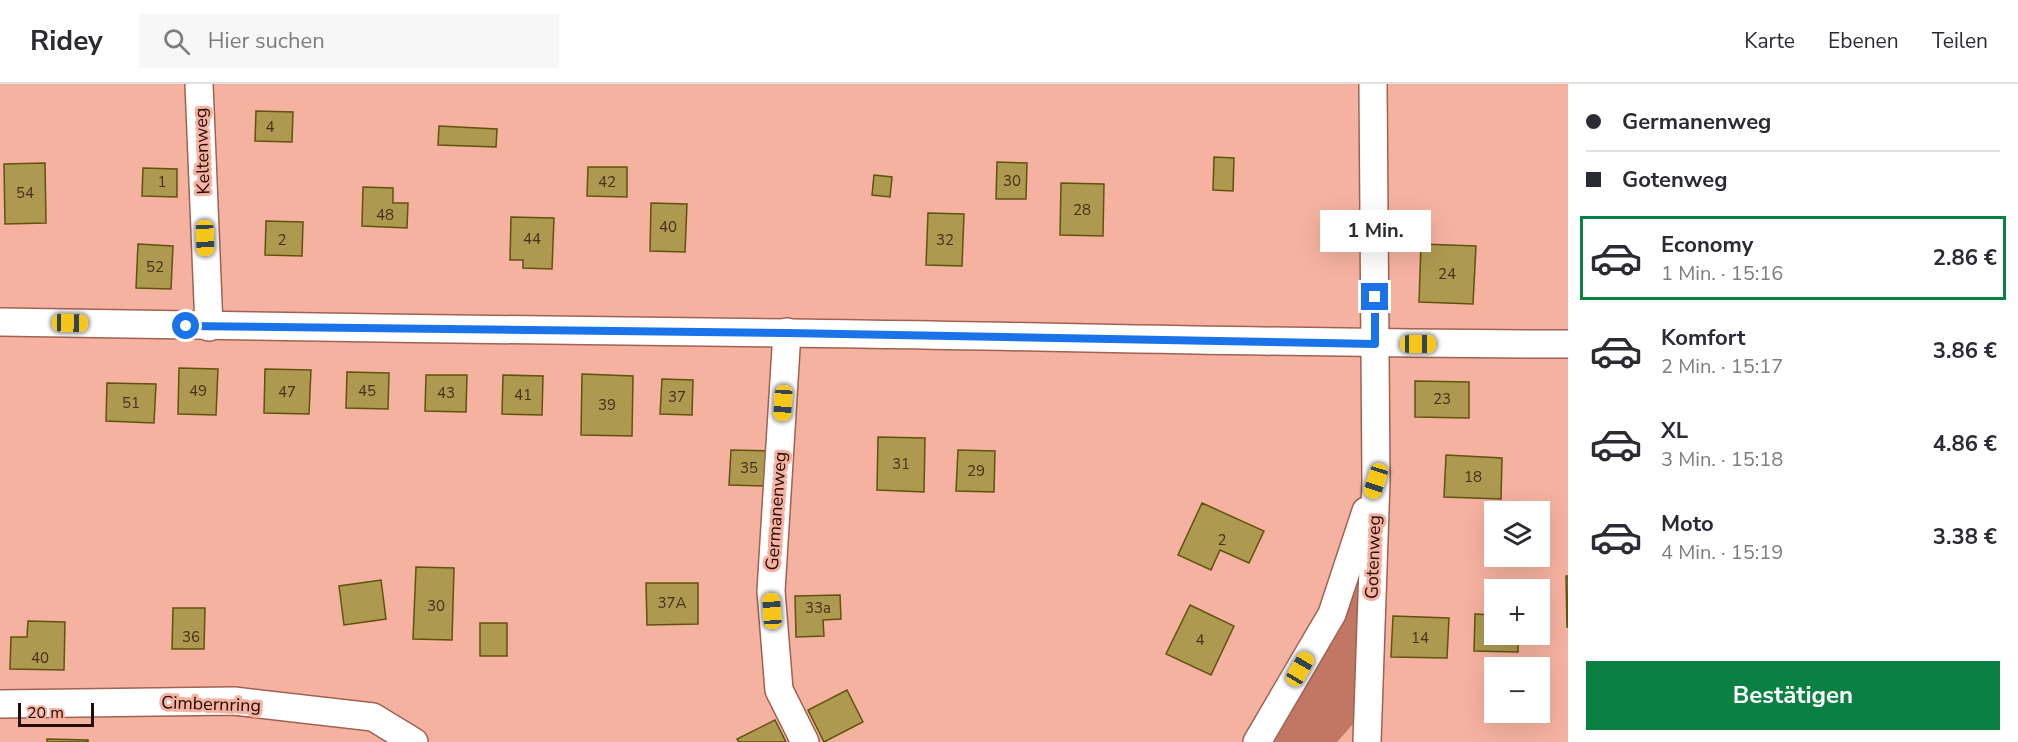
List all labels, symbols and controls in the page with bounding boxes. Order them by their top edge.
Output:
search box [139,14,559,68]
text: Ridey [30,22,103,60]
icon: search [160,25,193,58]
text: Hier suchen [208,26,325,56]
text: Karte [1744,27,1795,55]
text: Ebenen [1828,27,1899,55]
text: Teilen [1932,27,1988,55]
street label: Keltenweg [188,107,216,195]
text: Germanenweg [1622,107,1771,137]
house number: 4 [265,117,275,137]
text: Gotenweg [1622,165,1728,195]
house number: 30 [1003,171,1021,191]
house number: 1 [157,172,167,192]
house number: 42 [598,172,616,192]
house number: 54 [16,183,34,203]
house number: 28 [1073,200,1091,220]
house number: 48 [376,205,394,225]
callout: 1 Min. [1320,210,1430,252]
house number: 40 [659,217,677,237]
text: 1 Min. [1347,217,1404,244]
car [195,220,215,256]
house number: 44 [523,229,541,249]
house number: 2 [277,230,287,250]
house number: 32 [936,230,954,250]
text: Economy [1661,230,1753,260]
icon: car [1589,231,1643,285]
text: 2.86 € [1933,243,1997,273]
house number: 52 [146,257,164,277]
text: 1 Min. · 15:16 [1661,260,1783,287]
house number: 24 [1438,264,1456,284]
route end [1361,283,1388,310]
route start [172,312,199,339]
car [52,314,88,332]
text: Komfort [1661,323,1745,353]
icon: car [1589,324,1643,378]
car [1400,335,1436,353]
text: 3.86 € [1933,336,1997,366]
text: 2 Min. · 15:17 [1661,353,1783,380]
house number: 49 [189,381,207,401]
house number: 45 [358,381,376,401]
house number: 47 [278,382,296,402]
house number: 43 [437,383,455,403]
car [773,384,793,422]
house number: 41 [514,385,532,405]
house number: 37 [668,387,686,407]
house number: 23 [1433,389,1451,409]
house number: 51 [122,393,140,413]
house number: 39 [598,395,616,415]
text: XL [1661,416,1688,446]
icon: car [1589,417,1643,471]
text: 4.86 € [1933,429,1997,459]
text: 3 Min. · 15:18 [1661,446,1783,473]
street label: Germanenweg [760,451,792,571]
house number: 31 [892,454,910,474]
house number: 35 [740,458,758,478]
house number: 29 [967,461,985,481]
car [1362,461,1390,501]
house number: 18 [1464,467,1482,487]
map controls [1484,501,1550,723]
button: layers [1484,501,1550,567]
text: Moto [1661,509,1714,539]
icon: car [1589,510,1643,564]
street label: Gotenweg [1360,515,1386,599]
text: 3.38 € [1933,522,1997,552]
house number: 2 [1217,530,1227,550]
text: 4 Min. · 15:19 [1661,539,1783,566]
button: + [1484,579,1550,645]
car [762,592,782,630]
house number: 37A [658,593,687,613]
house number: 30 [427,596,445,616]
house number: 33a [805,598,831,618]
house number: 36 [182,627,200,647]
house number: 14 [1411,628,1429,648]
house number: 4 [1195,630,1205,650]
house number: 40 [31,648,49,668]
car [1283,649,1317,689]
button: − [1484,657,1550,723]
button: Bestätigen [1586,661,2000,730]
street label: Cimbernring [161,690,261,718]
scale bar [18,700,94,728]
text: 20 m [27,702,64,724]

